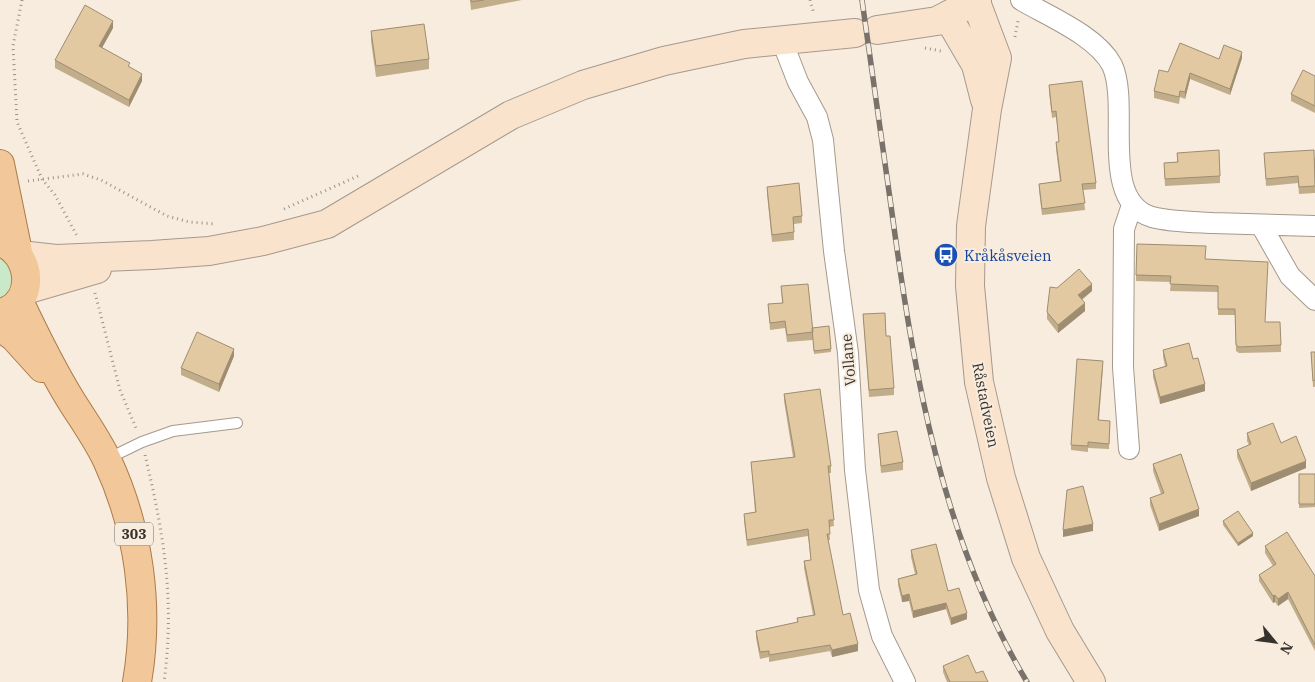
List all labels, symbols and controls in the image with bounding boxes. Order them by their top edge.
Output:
bus stop icon: Kråkåsveien [933,242,959,268]
place label: Kråkåsveien [964,246,1052,265]
street label: Vollane [836,333,860,387]
street label: Råstadveien [968,361,1004,450]
road number: 303 [115,522,153,546]
north arrow [1250,617,1300,667]
text: N [1276,639,1297,658]

